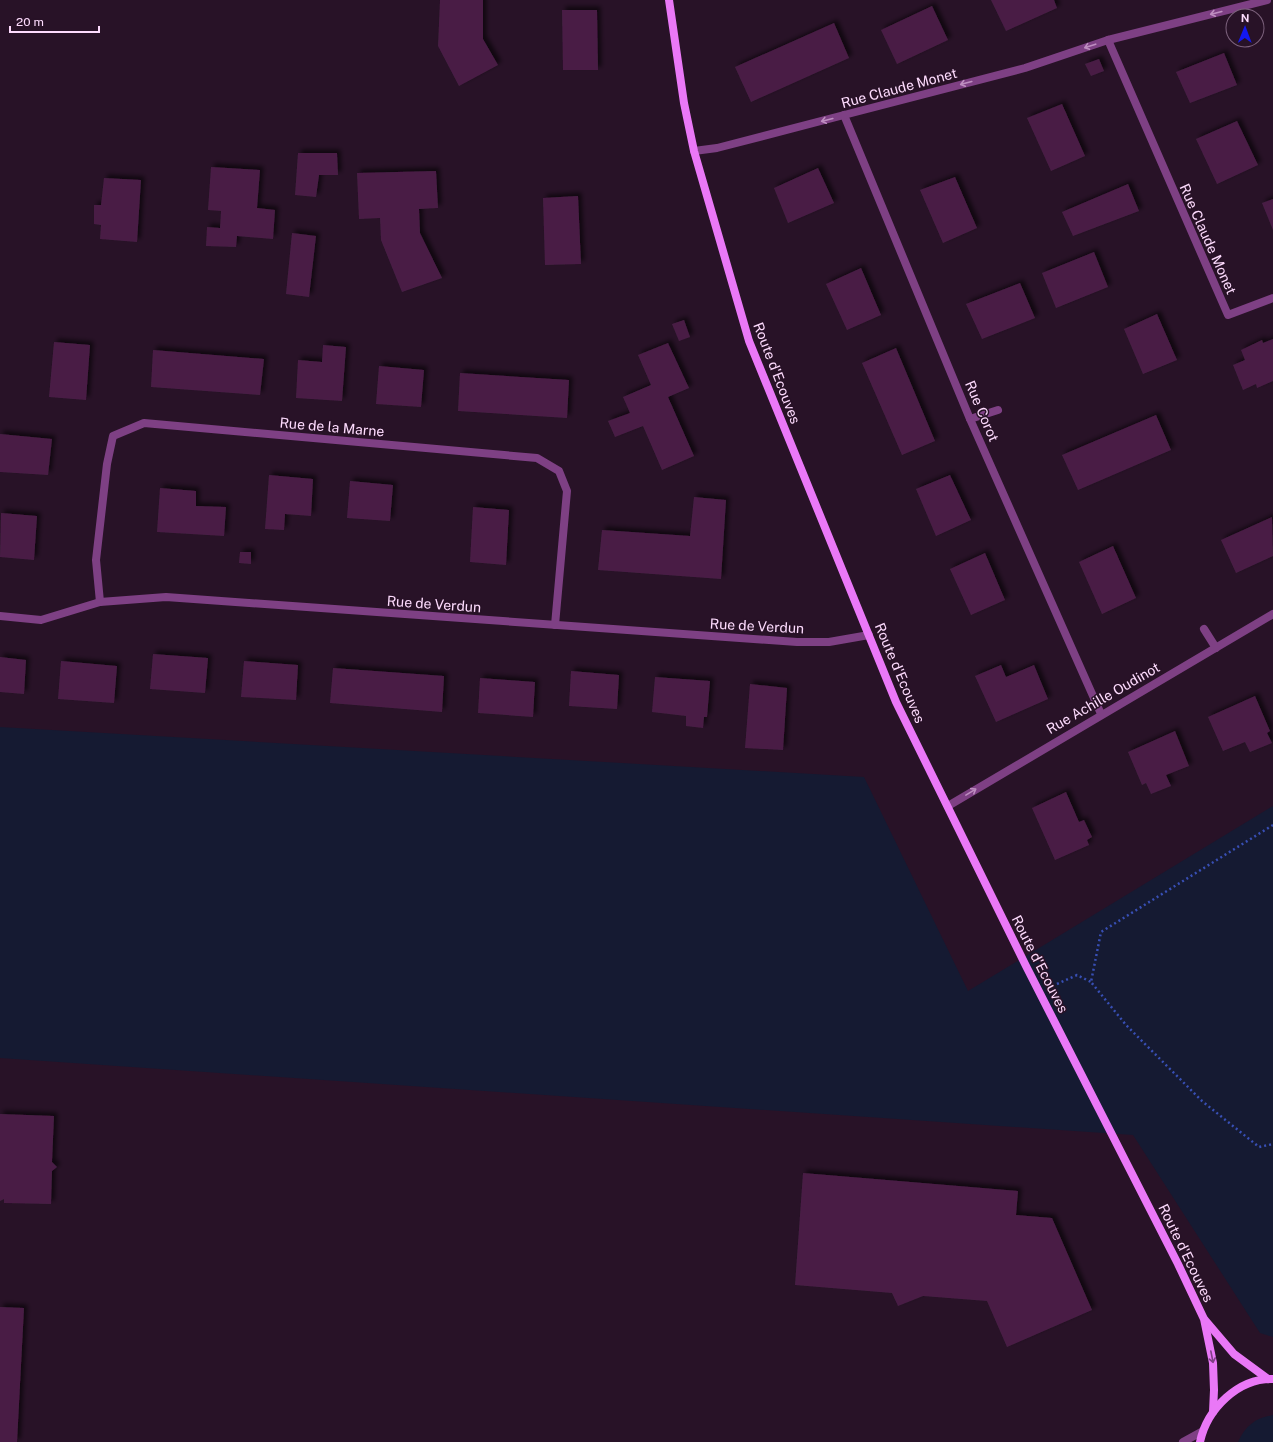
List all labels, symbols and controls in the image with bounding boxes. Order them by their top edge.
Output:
scale bar [10,8,99,34]
north arrow [1225,8,1265,48]
one-way arrow [1210,10,1223,17]
text: N [1241,12,1250,24]
text: 20 m [16,15,44,29]
one-way arrow [1084,43,1097,50]
street label: Rue Claude Monet [839,65,959,111]
one-way arrow [960,80,973,87]
one-way arrow [820,117,833,124]
street label: Rue Claude Monet [1176,181,1240,297]
street label: Route d'Ecouves [750,320,804,426]
street label: Rue Corot [962,378,1002,444]
street label: Rue de la Marne [279,414,385,440]
street label: Rue de Verdun [386,593,482,615]
street label: Rue de Verdun [709,616,805,636]
street label: Route d'Ecouves [872,620,928,726]
street label: Rue Achille Oudinot [1043,659,1163,737]
one-way arrow [965,787,977,795]
street label: Route d'Ecouves [1009,913,1071,1015]
street label: Route d'Ecouves [1155,1201,1217,1305]
one-way arrow [1208,1350,1216,1363]

